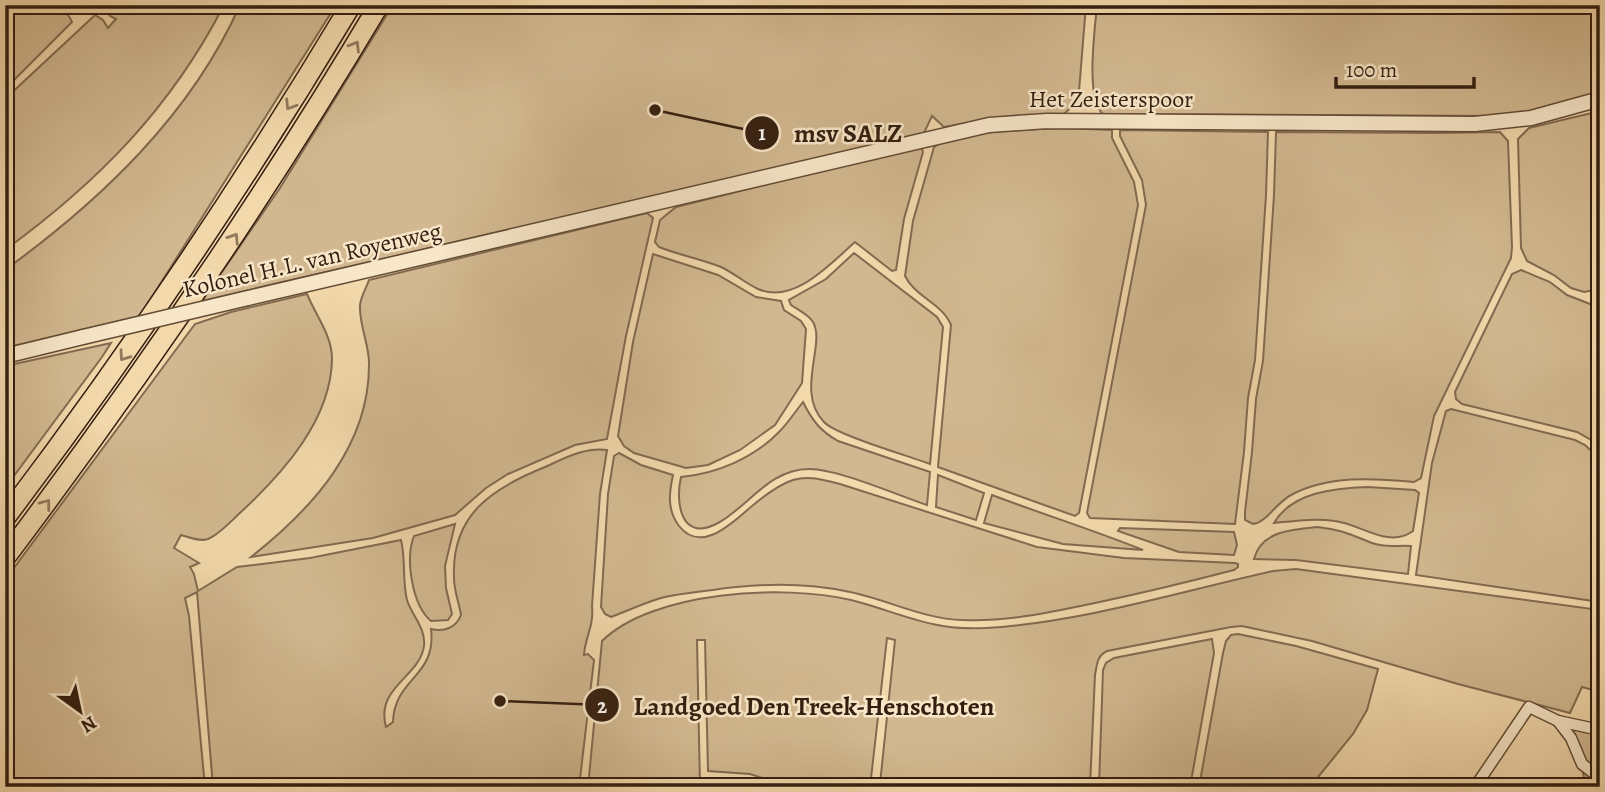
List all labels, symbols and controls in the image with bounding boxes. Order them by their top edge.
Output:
one-way arrow [347,40,360,53]
scale bar [1336,46,1474,90]
text: 100 m [1346,56,1397,84]
street label: Het Zeisterspoor [1029,83,1193,115]
one-way arrow [285,97,298,110]
callout: msv SALZ [744,110,916,157]
text: msv SALZ [794,116,902,151]
text: 1 [758,119,766,147]
street label: Kolonel H.L. van Royenweg [179,215,445,305]
one-way arrow [225,233,238,246]
one-way arrow [120,348,132,361]
one-way arrow [38,499,50,512]
north arrow [46,676,116,746]
callout: Landgoed Den Treek-Henschoten [585,682,1009,729]
text: Landgoed Den Treek-Henschoten [634,689,995,724]
text: 2 [597,692,607,720]
text: N [76,710,102,739]

